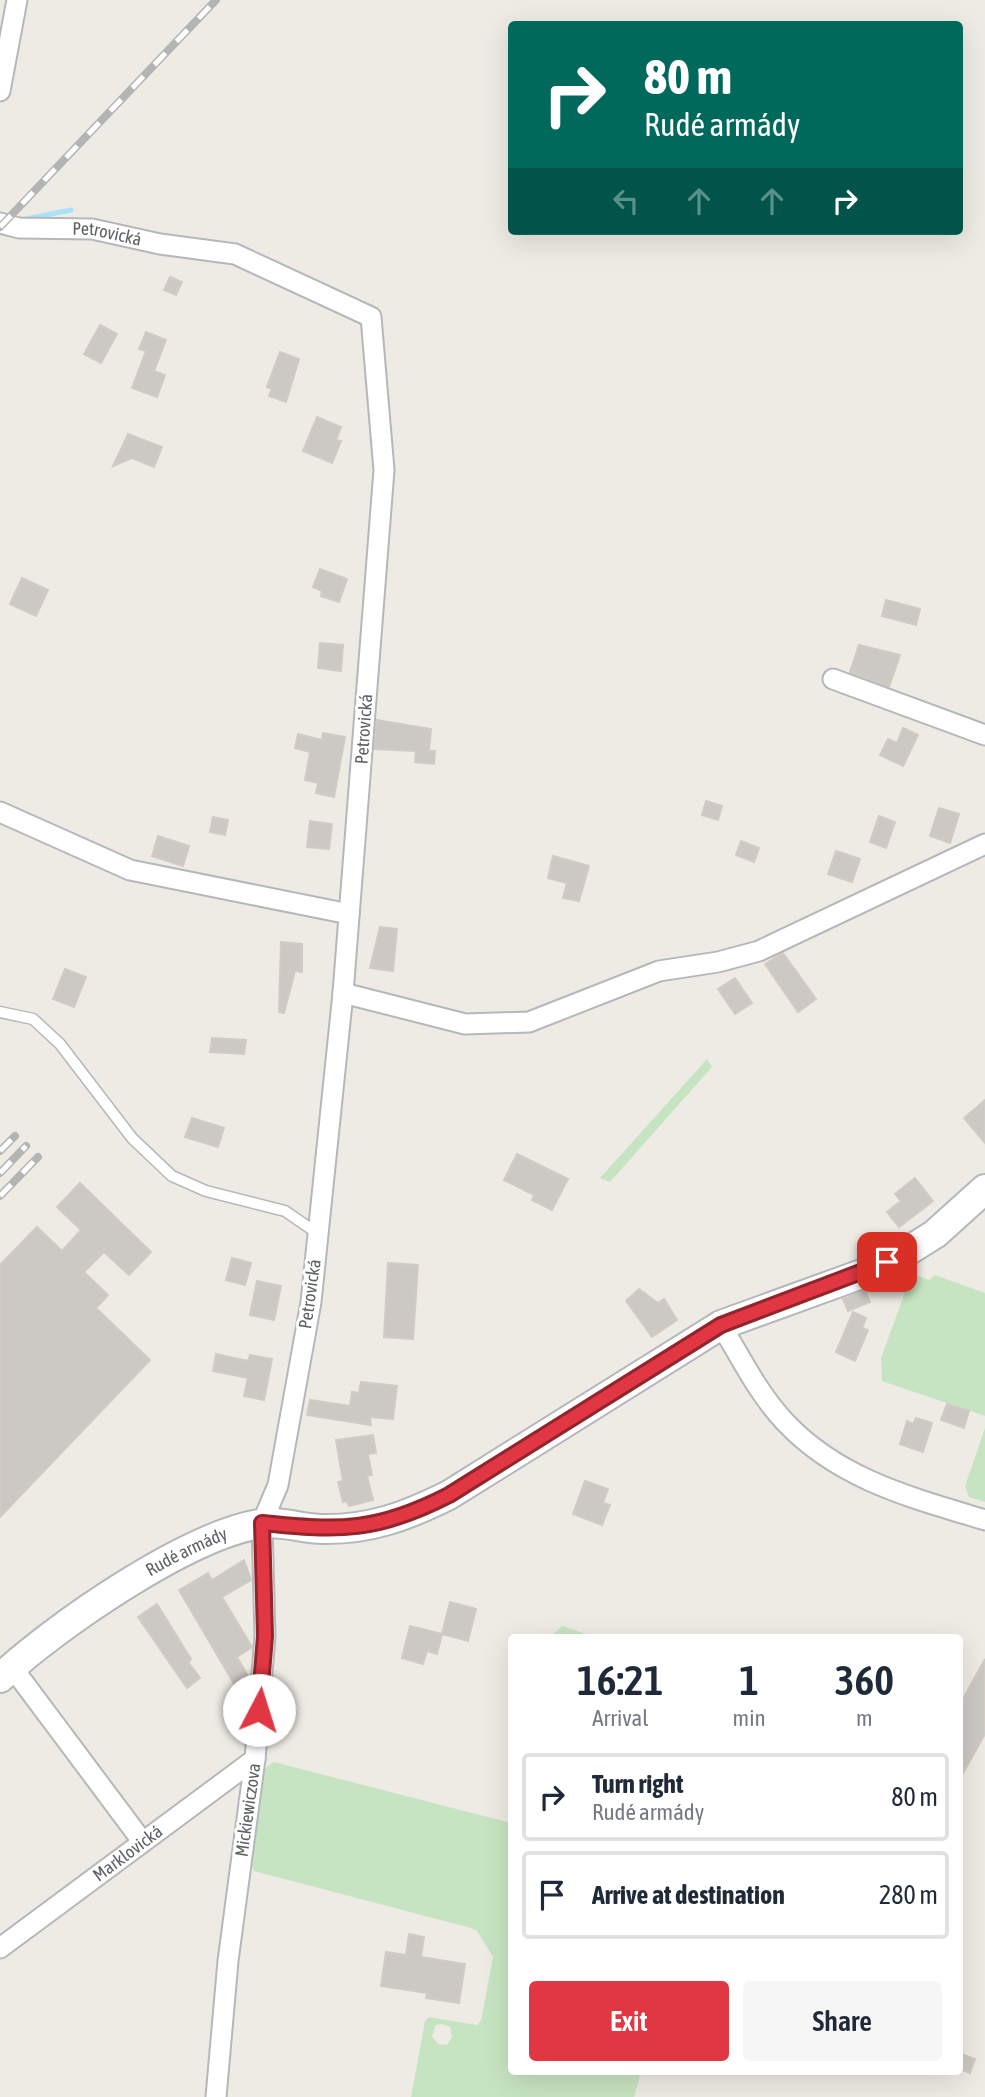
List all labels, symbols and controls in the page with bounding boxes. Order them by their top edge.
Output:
text: 80 m [644,48,732,104]
icon: right [529,49,620,140]
text: Rudé armády [644,106,800,143]
icon: left [607,182,645,220]
icon: ahead [680,182,718,220]
icon: ahead [753,182,791,220]
icon: right [826,182,864,220]
street label: Petrovická [72,218,144,250]
street label: Petrovická [351,693,376,765]
pin [857,1232,917,1292]
icon: arrive [868,1243,906,1281]
street label: Petrovická [294,1258,325,1330]
street label: Rudé armády [142,1523,230,1580]
text: 16:21 [577,1656,664,1704]
text: 1 [739,1656,759,1704]
text: 360 [835,1656,894,1704]
position arrow [222,1673,296,1747]
text: Arrival [592,1705,648,1731]
text: min [733,1705,766,1731]
text: m [856,1705,873,1731]
street label: Mickiewiczova [231,1762,264,1858]
text: Turn right [592,1769,683,1799]
icon: right [533,1778,571,1816]
text: 80 m [891,1782,938,1812]
text: Rudé armády [592,1799,704,1825]
street label: Marklovická [89,1820,166,1885]
icon: arrive [533,1876,571,1914]
text: Arrive at destination [592,1880,785,1910]
text: 280 m [879,1880,938,1910]
button: Exit [529,1981,729,2061]
button: Share [743,1981,942,2061]

